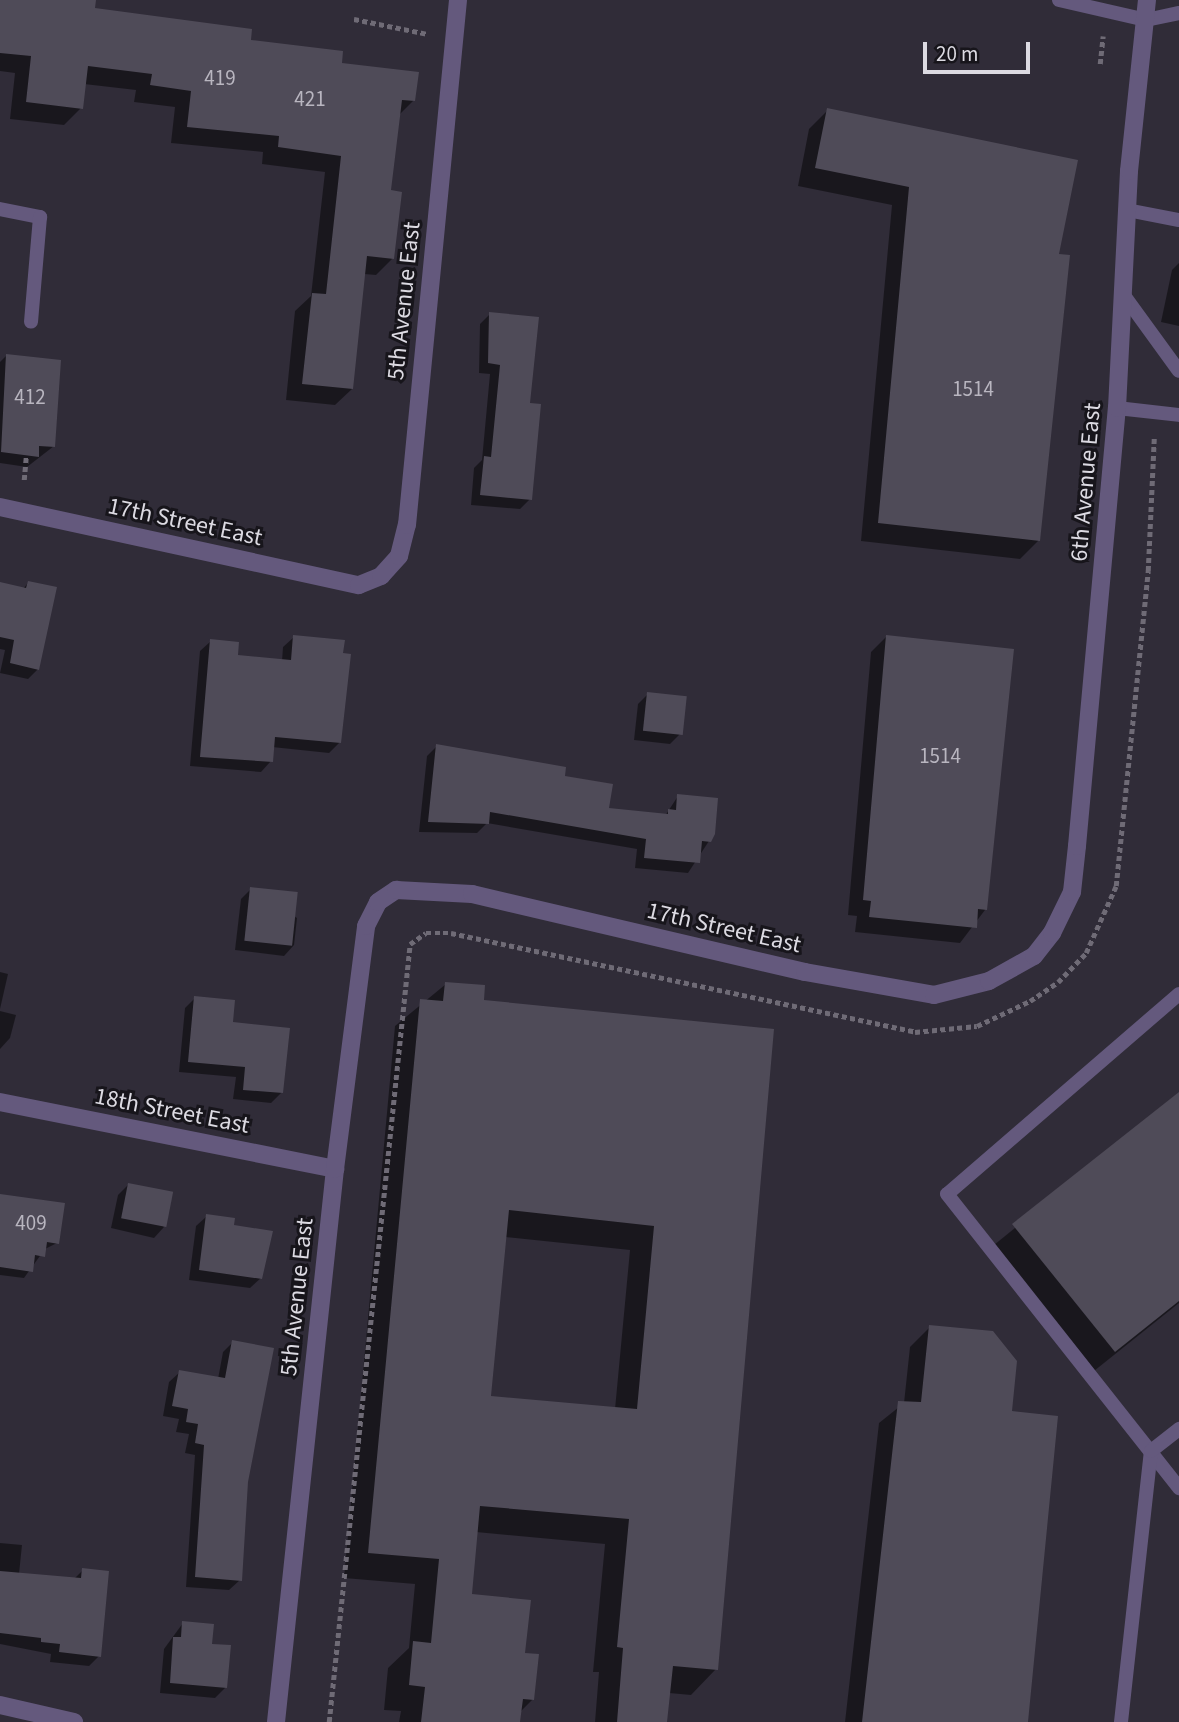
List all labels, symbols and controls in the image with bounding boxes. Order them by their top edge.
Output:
scale bar [927,28,1034,72]
text: 20 m [936,39,978,69]
house number: 419 [204,65,236,91]
house number: 421 [294,86,326,112]
street label: 5th Avenue East [381,220,427,382]
house number: 1514 [952,376,994,402]
house number: 412 [14,384,46,410]
street label: 6th Avenue East [1065,402,1107,562]
street label: 17th Street East [105,492,265,552]
house number: 1514 [919,743,961,769]
street label: 17th Street East [644,896,804,960]
street label: 18th Street East [92,1082,252,1140]
house number: 409 [15,1210,47,1236]
street label: 5th Avenue East [274,1216,320,1378]

